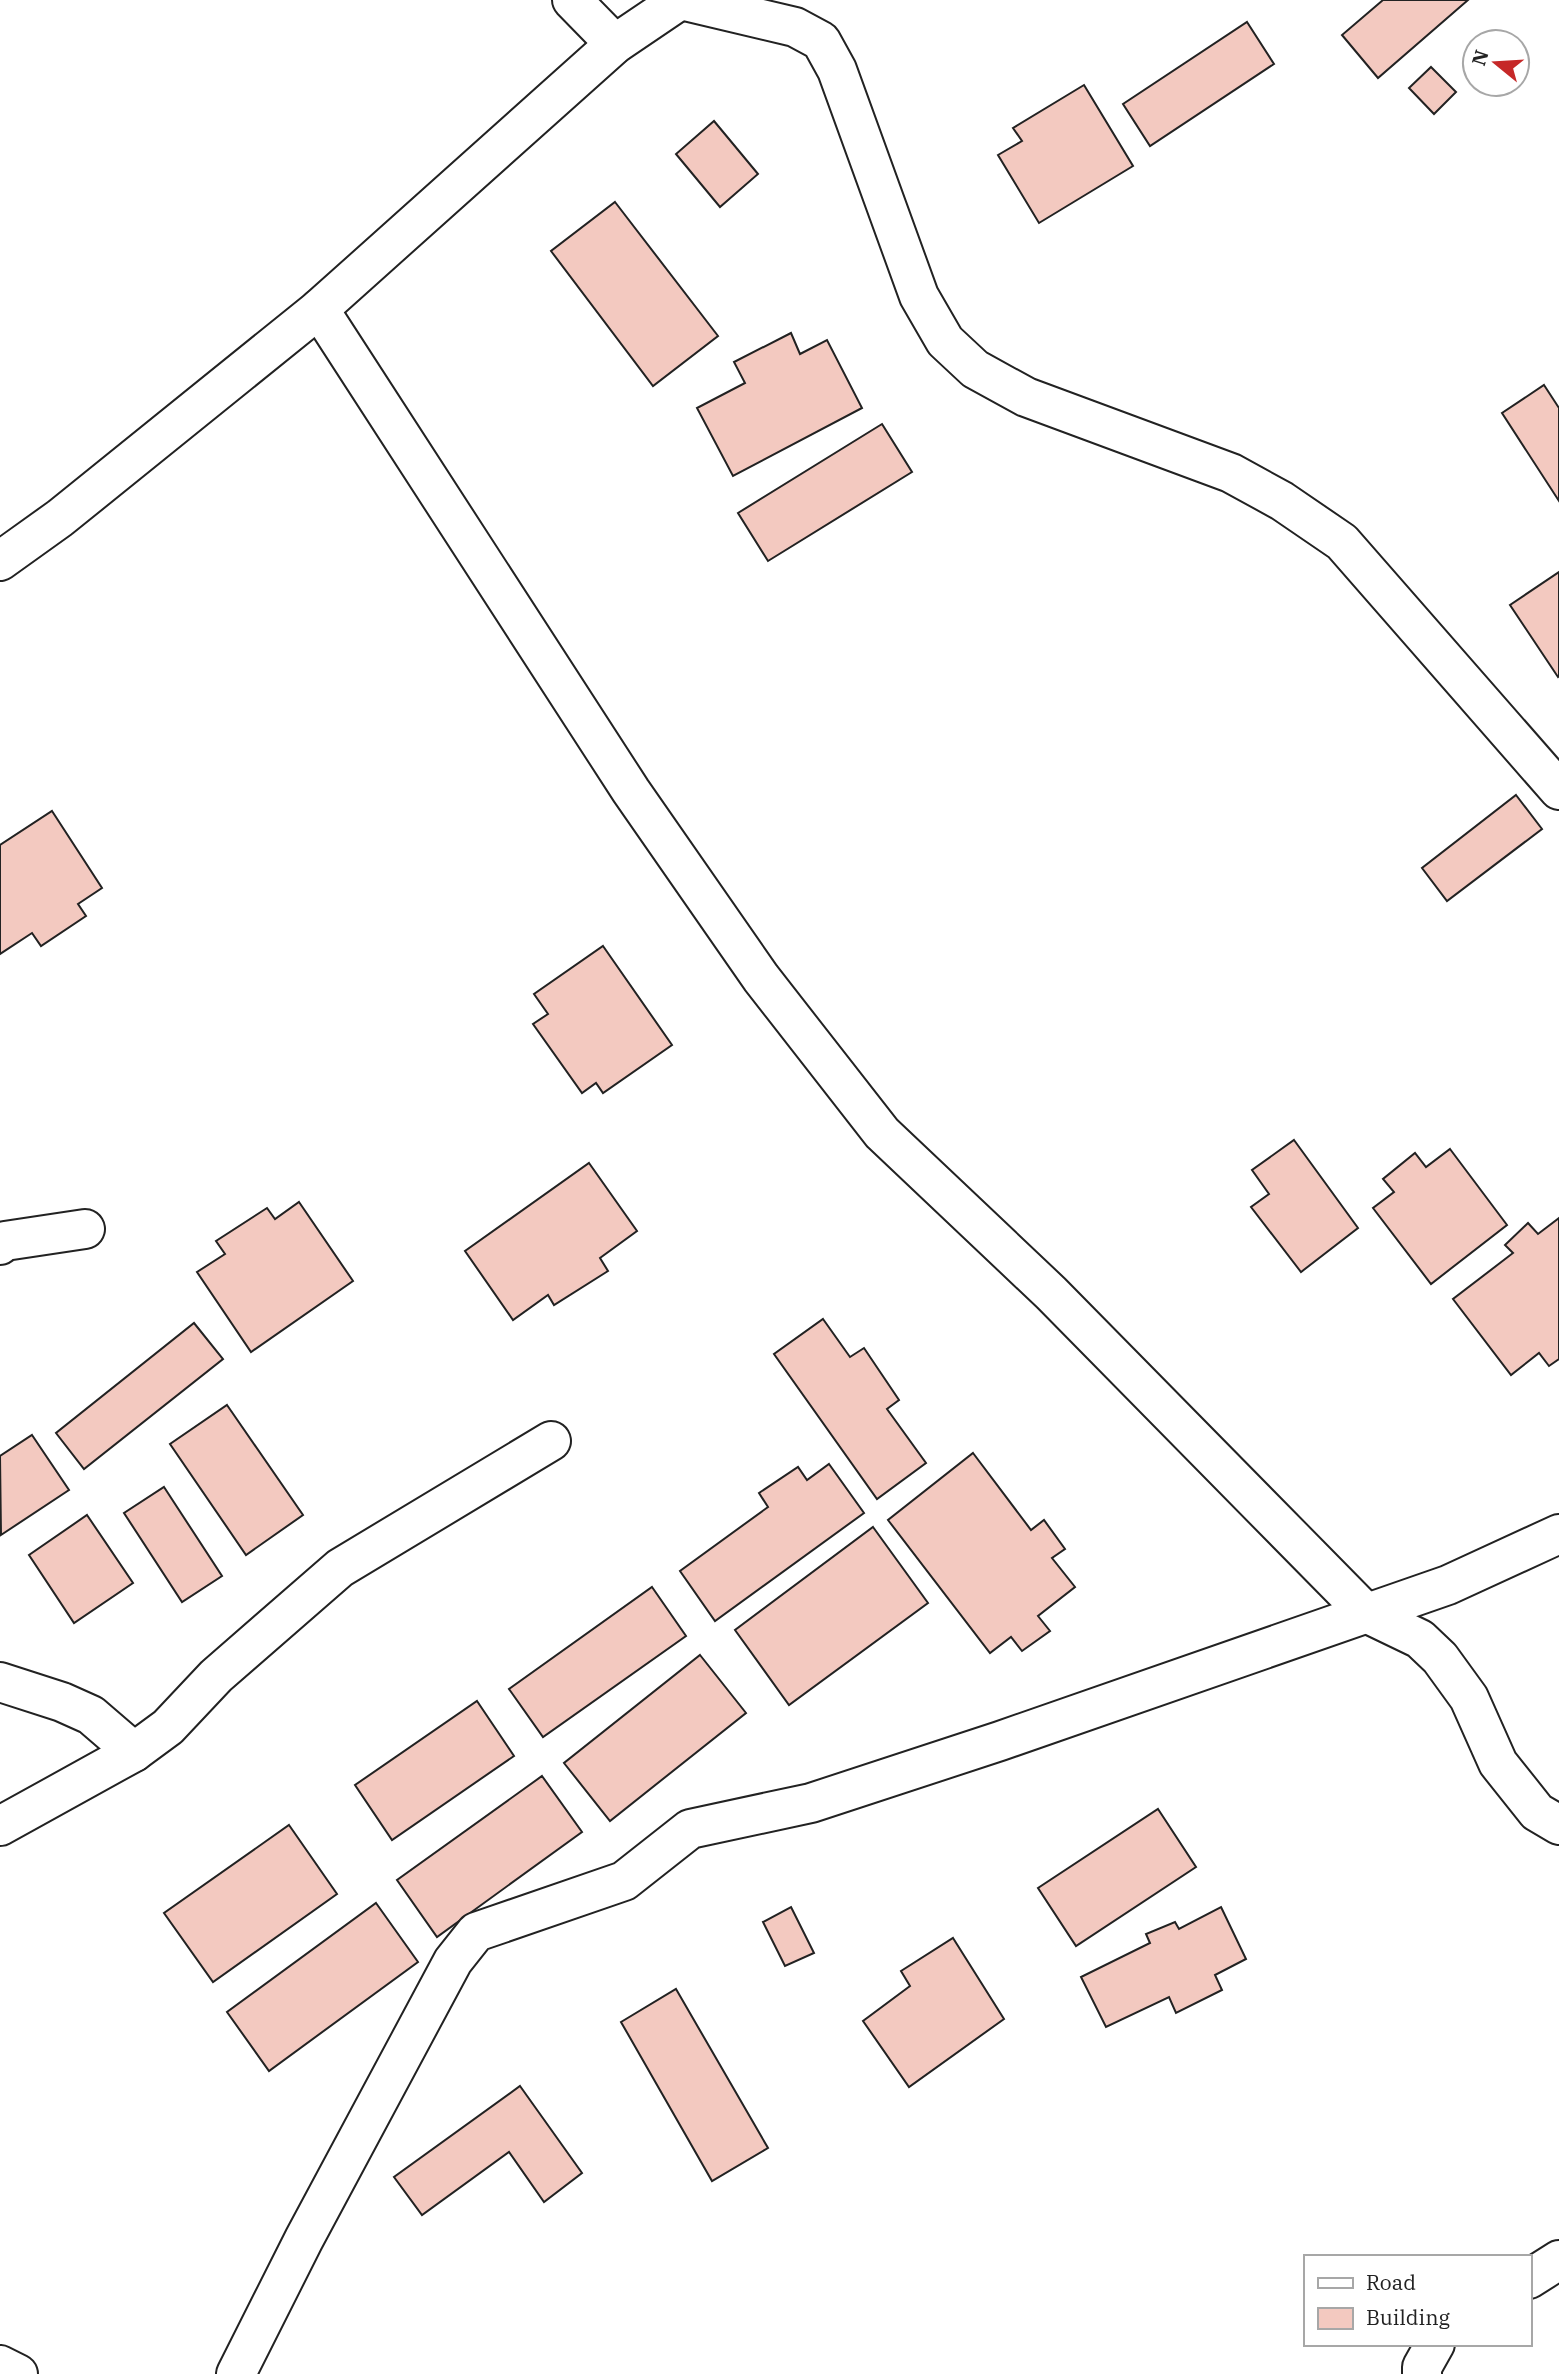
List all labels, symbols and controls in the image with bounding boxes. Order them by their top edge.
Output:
north arrow [1461,28,1531,98]
text: N [1466,47,1494,69]
legend [1304,2255,1531,2346]
text: Road [1366,2268,1416,2296]
text: Building [1366,2303,1451,2331]

